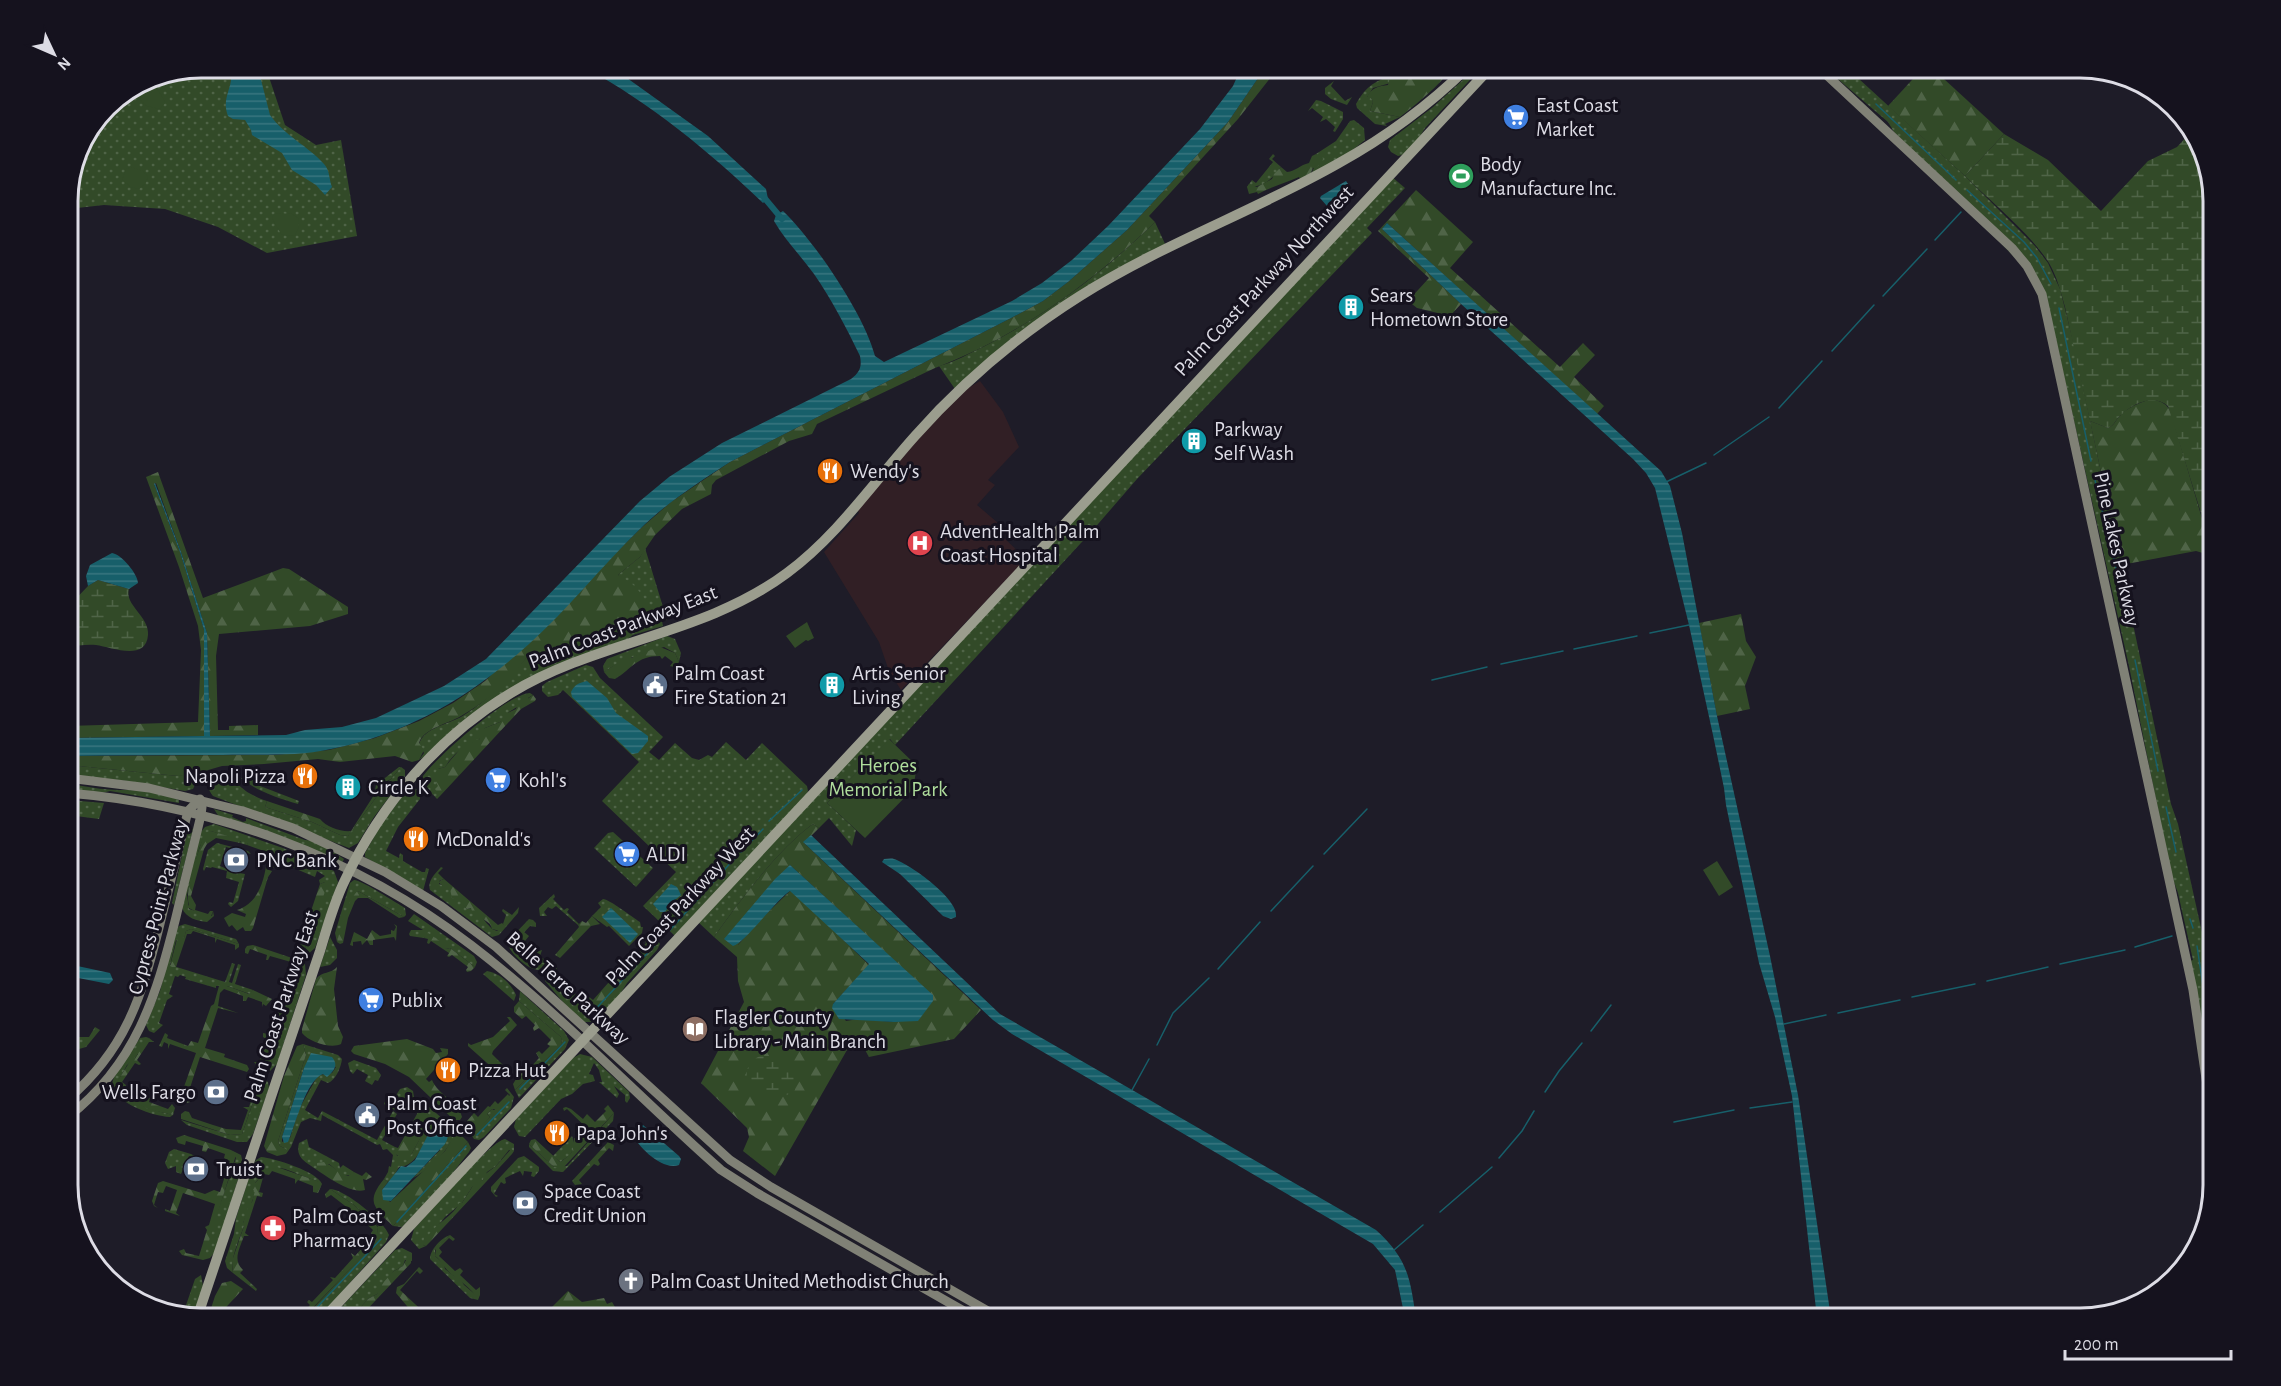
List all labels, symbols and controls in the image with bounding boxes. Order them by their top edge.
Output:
north arrow [24,24,84,84]
text: N [54,54,74,73]
place label: East Coast Market [1536,95,1619,140]
supermarket icon: East Coast Market [1501,102,1531,132]
place label: Body Manufacture Inc. [1480,154,1617,199]
sports icon: Body Manufacture Inc. [1446,161,1476,191]
street label: Palm Coast Parkway Northwest [1170,181,1358,380]
place label: Sears Hometown Store [1370,285,1508,330]
building icon: Sears Hometown Store [1336,292,1366,322]
place label: Parkway Self Wash [1214,419,1294,464]
building icon: Parkway Self Wash [1179,426,1209,456]
restaurant icon: Wendy's [815,456,845,486]
place label: Wendy's [850,461,919,482]
street label: Pine Lakes Parkway [2090,470,2144,628]
place label: AdventHealth Palm Coast Hospital [940,521,1100,566]
hospital icon: AdventHealth Palm Coast Hospital [905,528,935,558]
street label: Palm Coast Parkway East [526,581,720,673]
place label: Palm Coast Fire Station 21 [674,663,787,708]
place label: Artis Senior Living [852,663,946,708]
public building icon: Palm Coast Fire Station 21 [640,670,670,700]
building icon: Artis Senior Living [817,670,847,700]
park label: Heroes Memorial Park [828,755,948,800]
restaurant icon: Napoli Pizza [290,761,320,791]
supermarket icon: Kohl's [483,765,513,795]
place label: Napoli Pizza [185,766,286,787]
place label: Kohl's [518,770,567,791]
building icon: Circle K [333,772,363,802]
place label: Circle K [368,777,429,798]
street label: Cypress Point Parkway [124,817,192,997]
street label: Palm Coast Parkway West [601,823,759,989]
restaurant icon: McDonald's [401,824,431,854]
place label: McDonald's [436,829,531,850]
supermarket icon: ALDI [612,839,642,869]
place label: ALDI [646,844,686,865]
bank icon: PNC Bank [221,845,251,875]
place label: PNC Bank [256,850,337,871]
street label: Palm Coast Parkway East [240,907,322,1104]
street label: Belle Terre Parkway [502,927,634,1049]
supermarket icon: Publix [356,985,386,1015]
place label: Publix [391,990,443,1011]
place label: Flagler County Library - Main Branch [714,1007,886,1052]
library icon: Flagler County Library - Main Branch [680,1014,710,1044]
restaurant icon: Pizza Hut [433,1055,463,1085]
place label: Pizza Hut [468,1060,546,1081]
bank icon: Wells Fargo [201,1077,231,1107]
place label: Wells Fargo [102,1082,196,1103]
place label: Palm Coast Post Office [386,1093,477,1138]
public building icon: Palm Coast Post Office [352,1100,382,1130]
restaurant icon: Papa John's [542,1118,572,1148]
place label: Papa John's [576,1123,668,1144]
bank icon: Truist [181,1154,211,1184]
place label: Truist [216,1159,262,1180]
place label: Space Coast Credit Union [544,1181,647,1226]
bank icon: Space Coast Credit Union [510,1188,540,1218]
place label: Palm Coast Pharmacy [292,1206,383,1251]
pharmacy icon: Palm Coast Pharmacy [258,1213,288,1243]
church icon: Palm Coast United Methodist Church [616,1266,646,1296]
place label: Palm Coast United Methodist Church [650,1271,949,1292]
scale bar [2065,1323,2232,1361]
text: 200 m [2074,1336,2119,1354]

